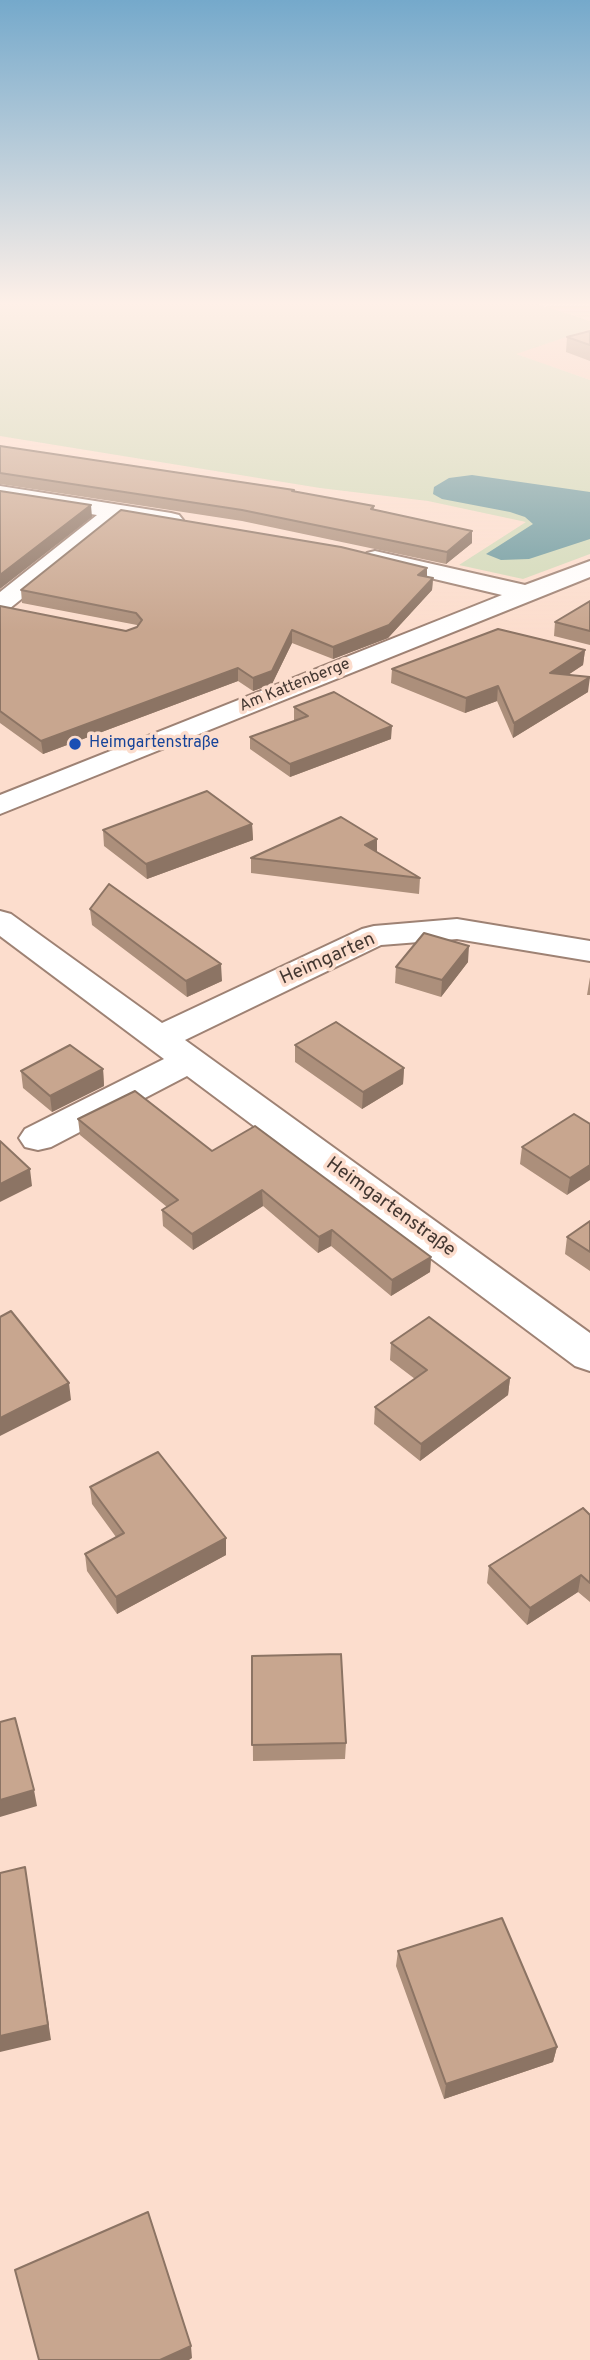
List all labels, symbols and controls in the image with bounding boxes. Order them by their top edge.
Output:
street label: Am Kattenberge [237,655,353,717]
place label: Heimgartenstraße [89,734,219,754]
marker: Heimgartenstraße [67,736,83,752]
street label: Heimgarten [277,929,379,991]
street label: Heimgartenstraße [321,1153,459,1263]

